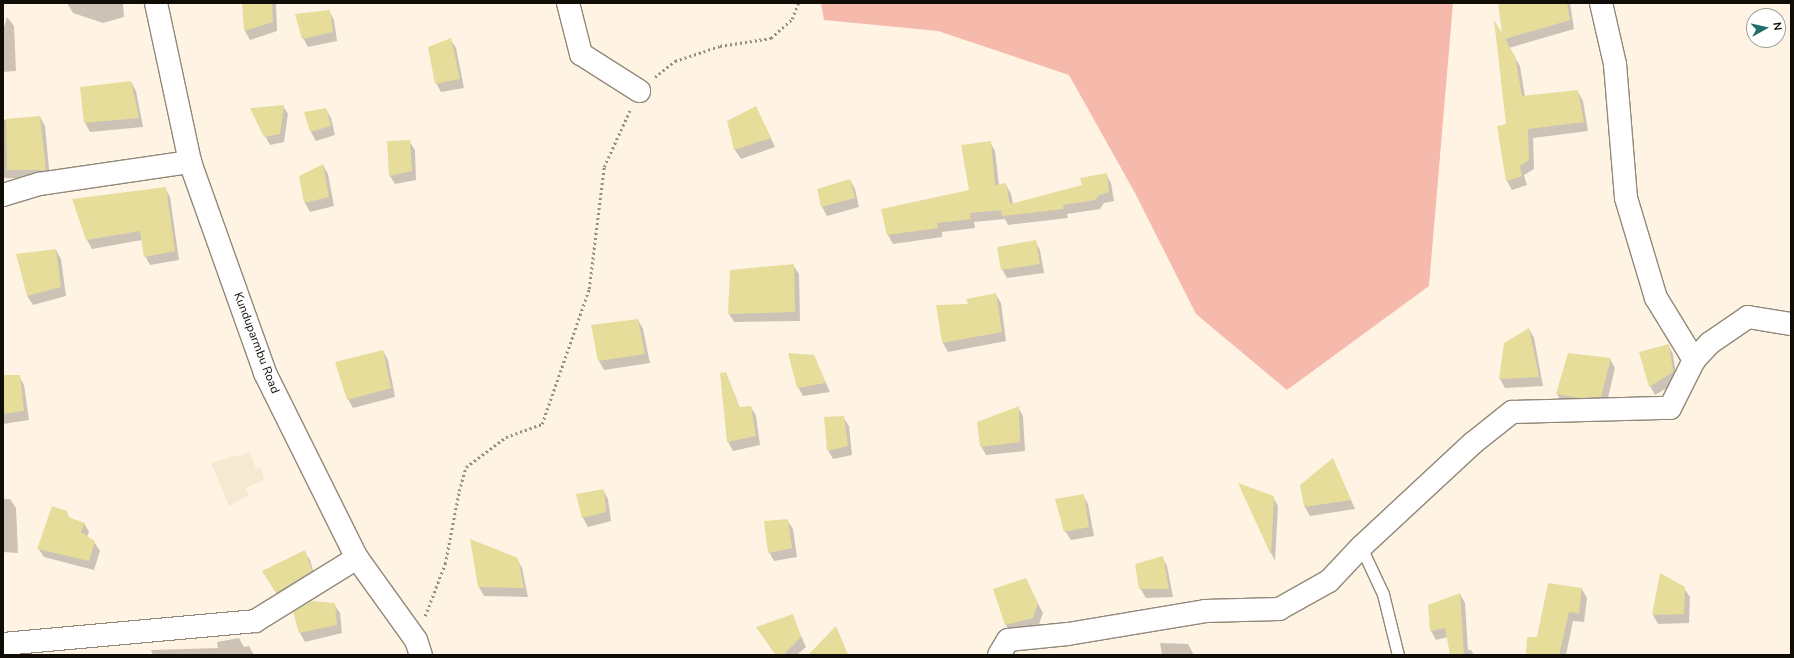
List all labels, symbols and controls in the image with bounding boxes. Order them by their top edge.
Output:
north arrow [1746,8,1786,48]
text: N [1769,21,1785,32]
street label: Kunduparmbu Road [230,290,282,396]

